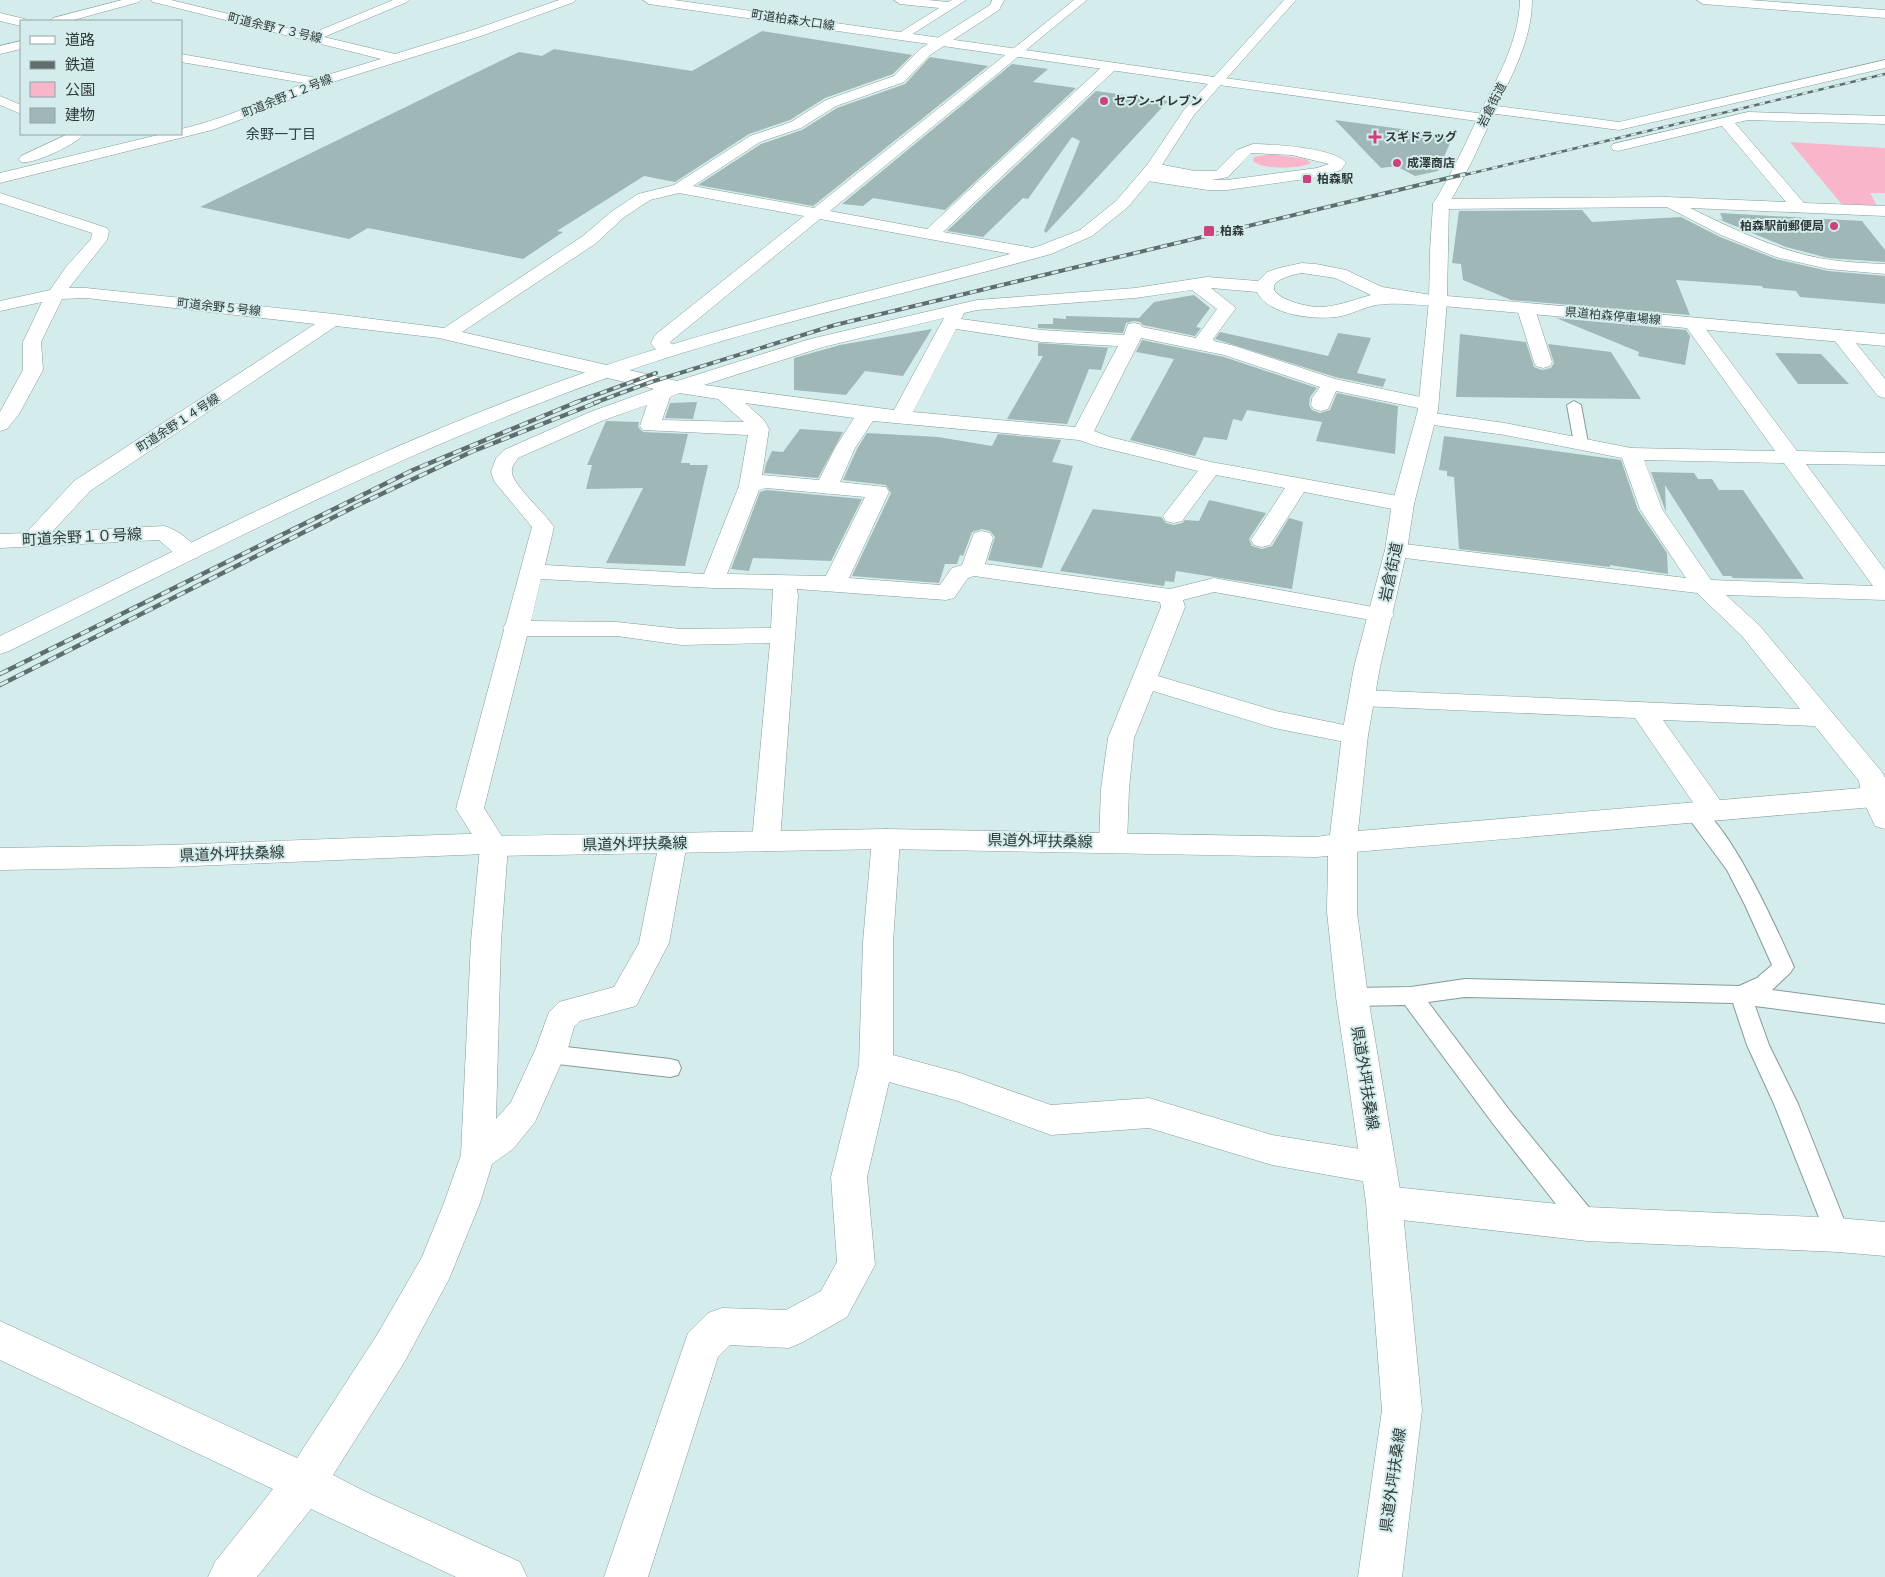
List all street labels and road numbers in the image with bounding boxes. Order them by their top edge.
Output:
street label: 町道柏森大口線 [750,7,836,33]
street label: 町道余野７３号線 [227,10,323,46]
street label: 町道余野１２号線 [240,72,334,120]
street label: 岩倉街道 [1475,80,1509,130]
street label: 町道余野５号線 [176,296,262,318]
street label: 県道柏森停車場線 [1565,305,1661,327]
street label: 町道余野１４号線 [134,391,222,455]
street label: 町道余野１０号線 [22,525,142,549]
street label: 岩倉街道 [1376,541,1406,603]
street label: 県道外坪扶桑線 [987,831,1093,851]
street label: 県道外坪扶桑線 [582,834,688,854]
street label: 県道外坪扶桑線 [179,843,285,865]
street label: 県道外坪扶桑線 [1348,1025,1382,1131]
street label: 県道外坪扶桑線 [1377,1427,1409,1533]

